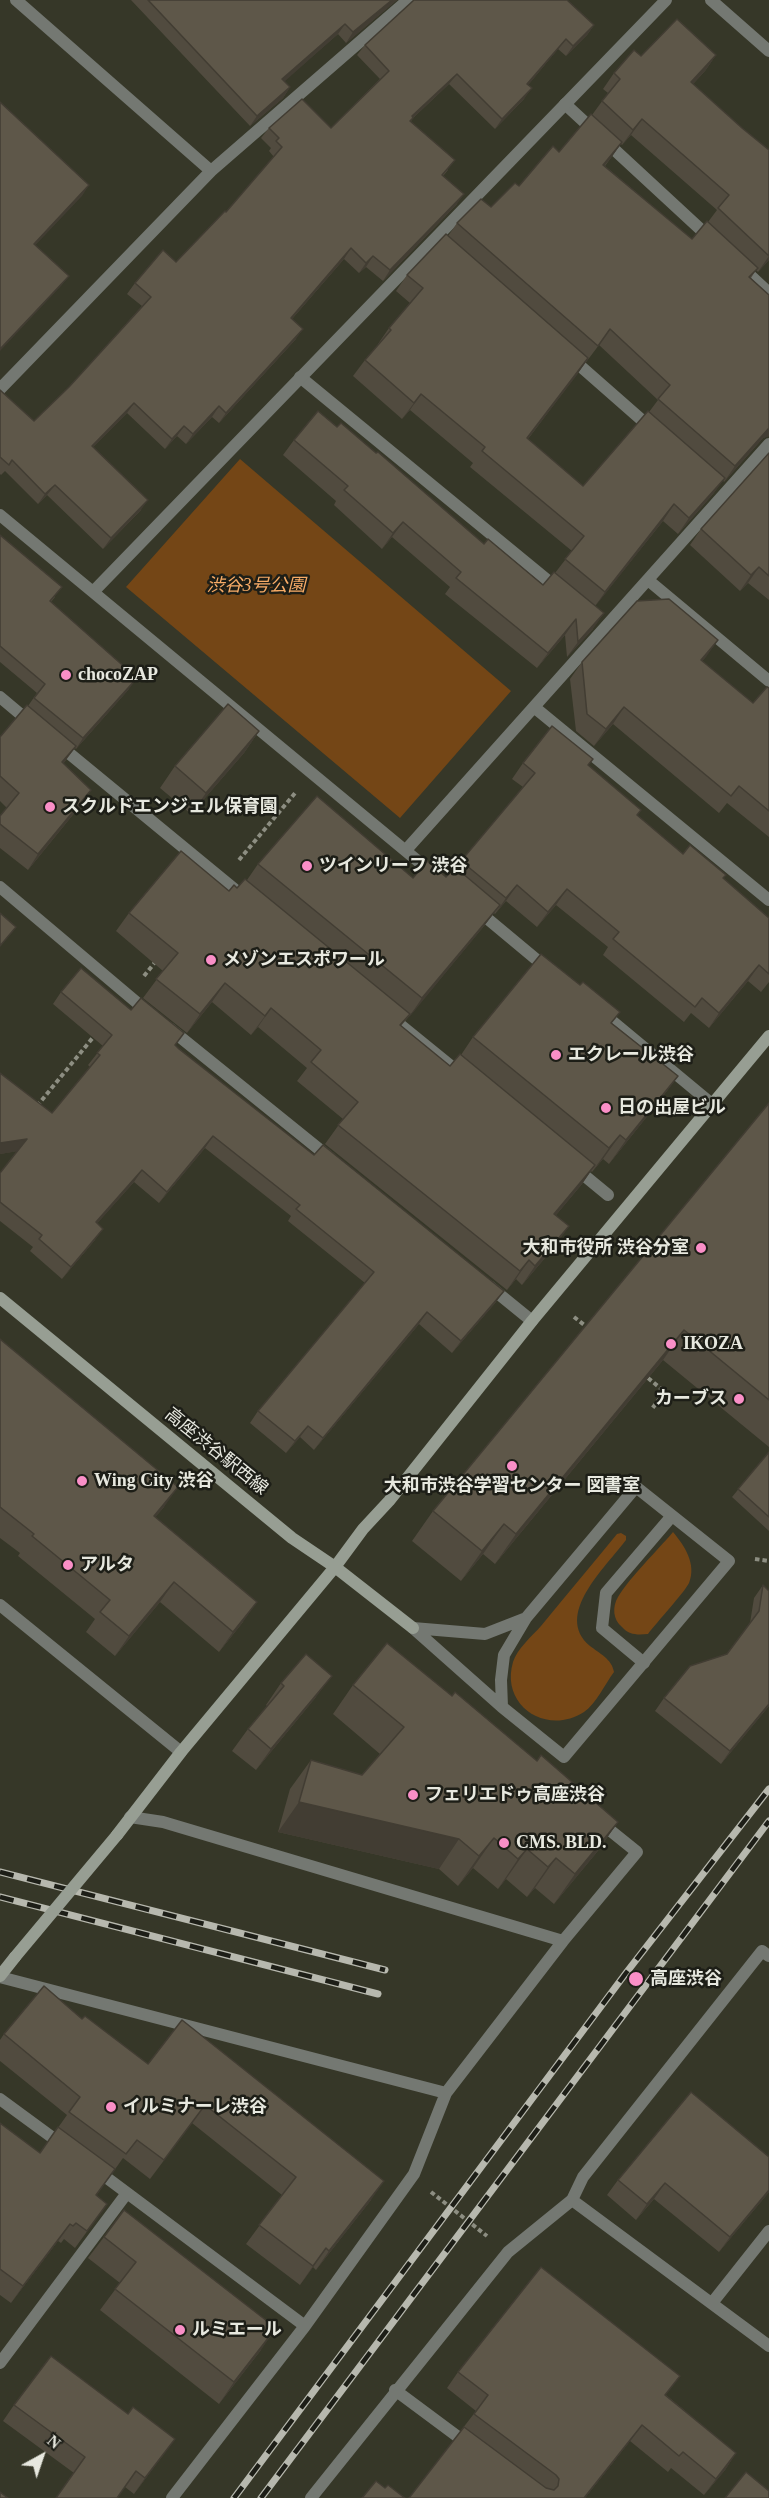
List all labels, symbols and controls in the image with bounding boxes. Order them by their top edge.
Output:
park label: 渋谷3号公園 [207,575,305,597]
place label: chocoZAP [78,664,158,686]
marker: chocoZAP [59,668,73,682]
place label: スクルドエンジェル保育園 [62,796,278,818]
marker: スクルドエンジェル保育園 [43,800,57,814]
place label: ツインリーフ 渋谷 [319,855,467,877]
marker: ツインリーフ 渋谷 [300,859,314,873]
place label: メゾンエスポワール [223,949,385,971]
marker: メゾンエスポワール [204,953,218,967]
place label: エクレール渋谷 [568,1044,694,1066]
marker: エクレール渋谷 [549,1048,563,1062]
place label: 日の出屋ビル [618,1097,726,1119]
marker: 日の出屋ビル [599,1101,613,1115]
place label: 大和市役所 渋谷分室 [523,1237,689,1259]
marker: 大和市役所 渋谷分室 [694,1241,708,1255]
place label: IKOZA [683,1333,743,1355]
marker: IKOZA [664,1337,678,1351]
place label: カーブス [655,1388,727,1410]
marker: カーブス [732,1392,746,1406]
street label: 高座渋谷駅西線 [160,1404,272,1500]
marker: 大和市渋谷学習センター 図書室 [505,1459,519,1473]
place label: Wing City 渋谷 [94,1470,214,1492]
marker: Wing City 渋谷 [75,1474,89,1488]
place label: 大和市渋谷学習センター 図書室 [384,1475,640,1497]
place label: アルタ [80,1554,134,1576]
marker: アルタ [61,1558,75,1572]
place label: フェリエドゥ高座渋谷 [425,1784,605,1806]
marker: フェリエドゥ高座渋谷 [406,1788,420,1802]
place label: CMS. BLD. [516,1832,607,1854]
marker: CMS. BLD. [497,1836,511,1850]
place label: 高座渋谷 [650,1968,722,1990]
marker: 高座渋谷 [627,1970,645,1988]
place label: イルミナーレ渋谷 [123,2096,267,2118]
marker: イルミナーレ渋谷 [104,2100,118,2114]
place label: ルミエール [192,2319,282,2341]
marker: ルミエール [173,2323,187,2337]
north arrow [12,2426,72,2486]
text: N [44,2432,64,2452]

